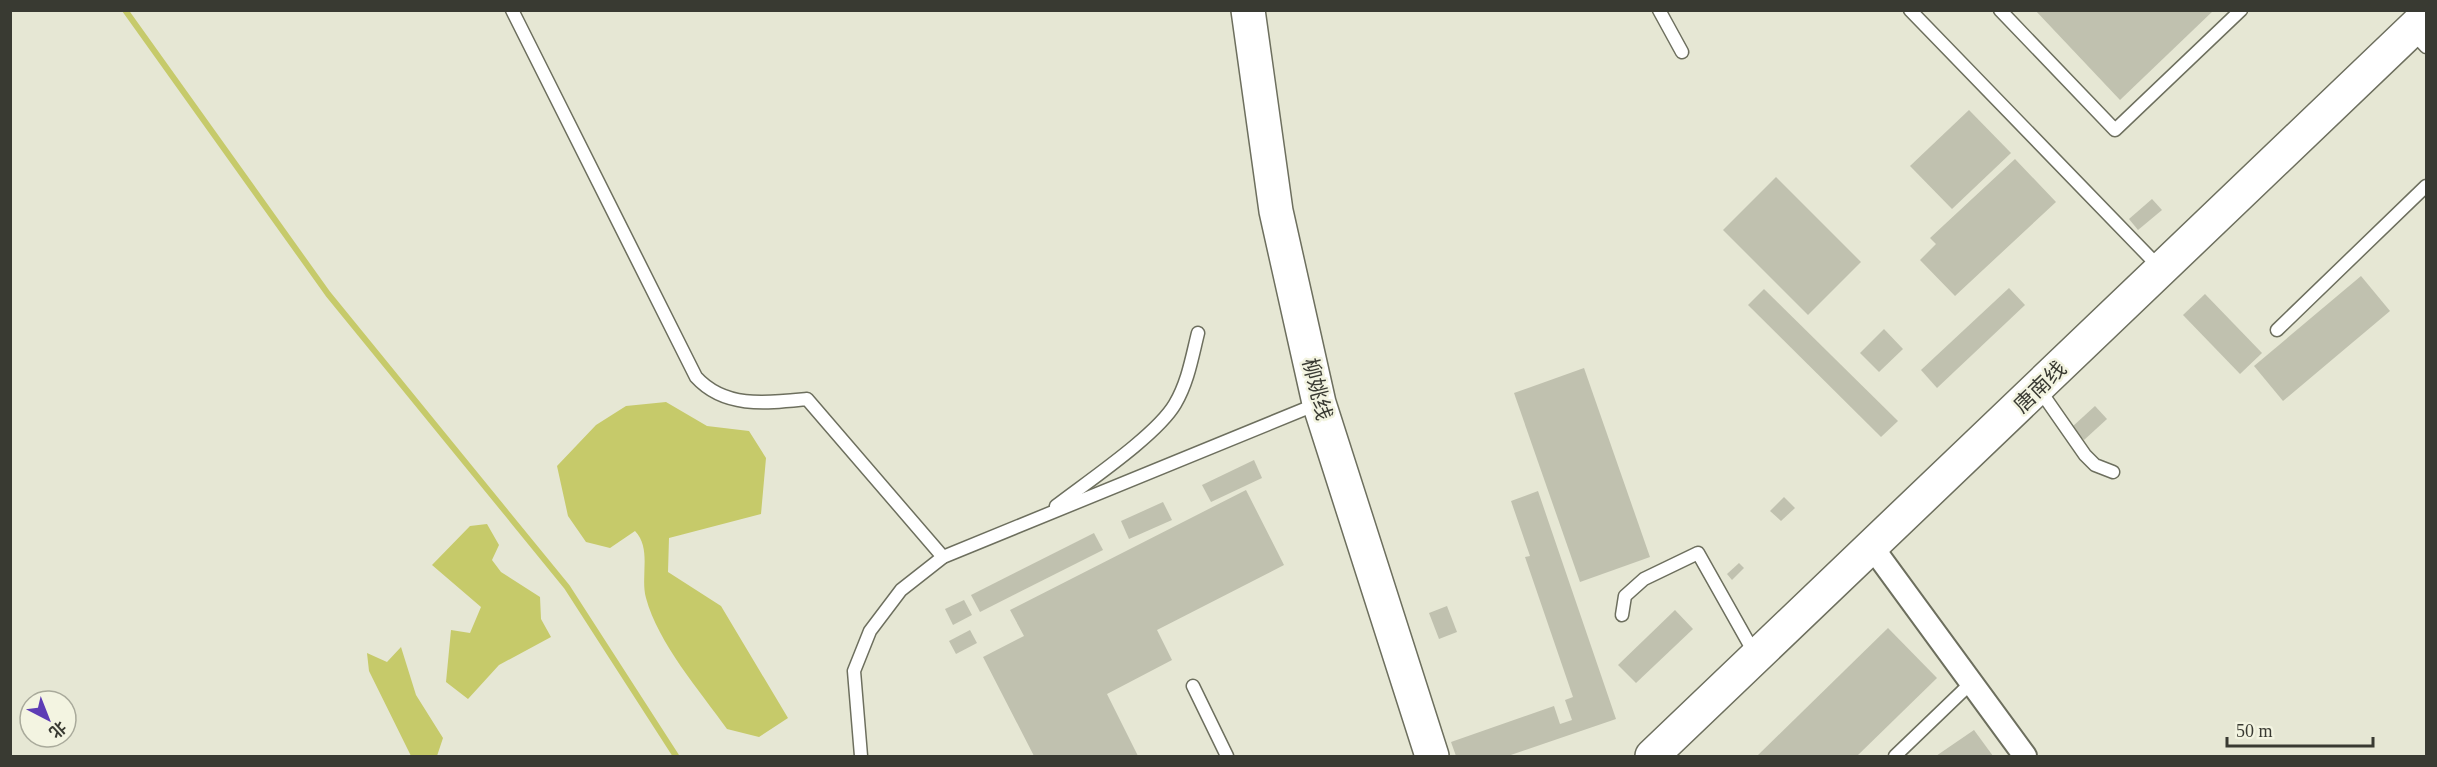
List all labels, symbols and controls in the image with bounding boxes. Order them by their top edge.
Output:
street label: 柳姚线 [1298,356,1336,422]
street label: 唐南线 [2009,356,2071,418]
north arrow [18,689,78,749]
scale bar [2227,710,2372,748]
text: 北 [46,718,69,741]
text: 50 m [2236,721,2273,741]

